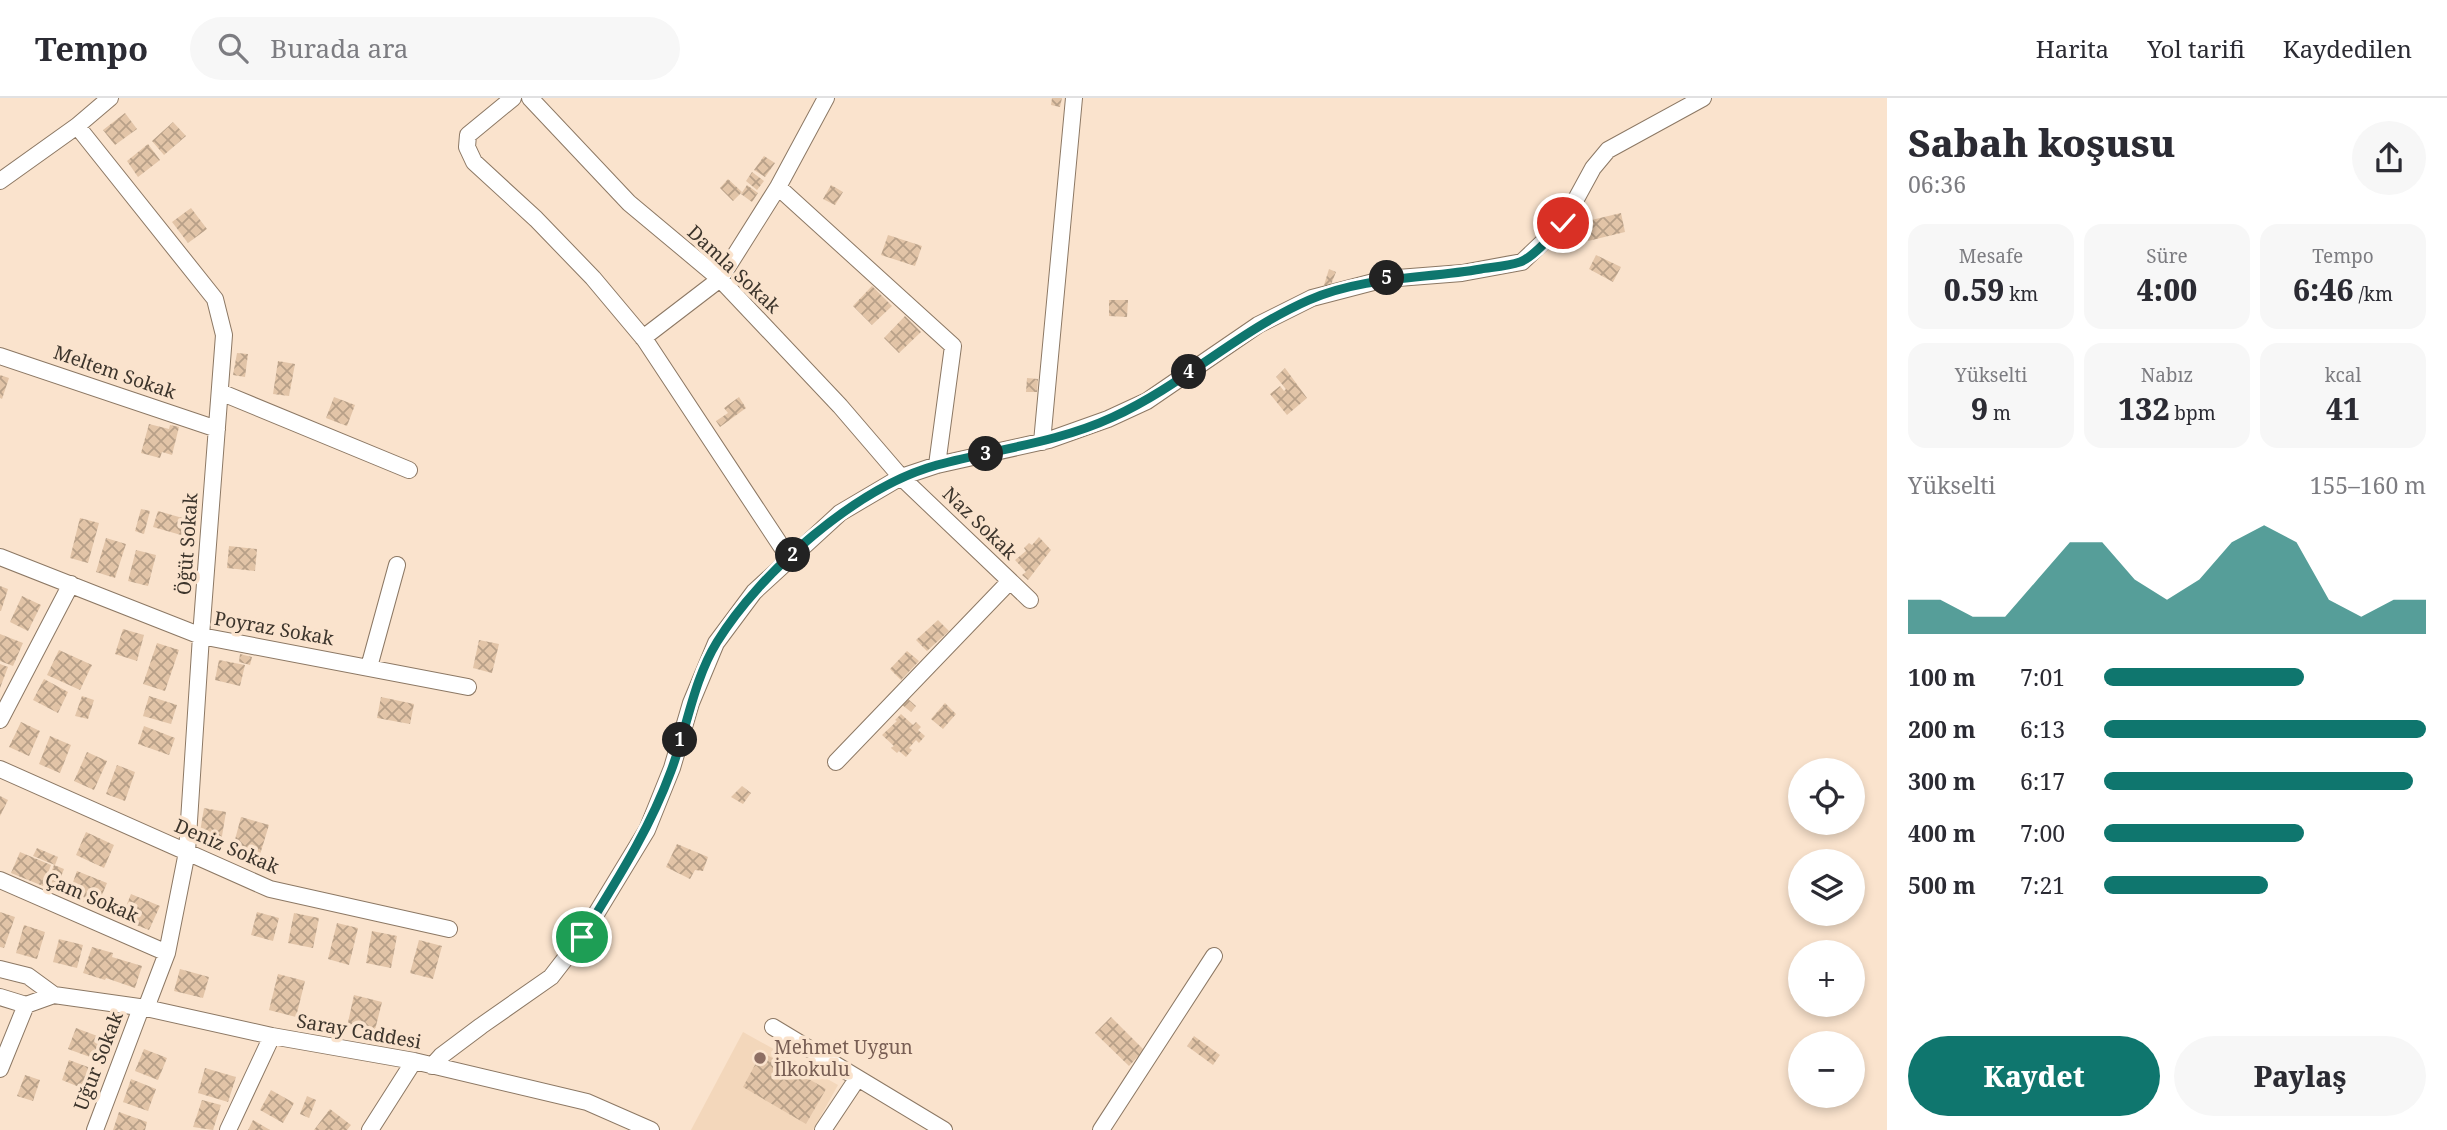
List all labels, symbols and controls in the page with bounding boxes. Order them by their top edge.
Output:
search box [190,17,680,80]
text: Tempo [35,26,148,71]
icon: search [214,29,252,67]
text: Burada ara [270,30,409,66]
text: Harita [2036,32,2109,65]
text: Yol tarifi [2147,32,2245,65]
text: Kaydedilen [2283,32,2412,65]
text: Sabah koşusu [1908,116,2175,168]
button: share [2352,121,2426,195]
text: 06:36 [1908,168,1966,200]
pin [1533,193,1593,253]
icon: check [1544,204,1582,242]
street label: Damla Sokak [682,219,787,319]
text: Mesafe [1959,243,2023,269]
text: Süre [2146,243,2188,269]
text: Tempo [2312,243,2374,269]
pin: 5 [1370,260,1404,296]
text: 5 [1381,264,1392,290]
text: 0.59 [1944,269,2004,310]
text: 4:00 [2137,269,2197,310]
text: 6:46 [2293,269,2353,310]
text: km [2004,281,2038,307]
text: /km [2353,281,2393,307]
street label: Meltem Sokak [50,339,181,405]
pin: 4 [1172,354,1206,390]
text: 4 [1183,358,1194,384]
text: Yükselti [1955,362,2027,388]
text: Nabız [2141,362,2193,388]
text: kcal [2325,362,2361,388]
text: 9 [1971,388,1988,429]
text: 132 [2118,388,2169,429]
text: 41 [2326,388,2360,429]
text: m [1988,400,2011,426]
text: bpm [2169,400,2216,426]
pin: 3 [968,436,1004,472]
text: 3 [980,440,991,466]
text: Yükselti [1908,469,1996,501]
text: 155–160 m [2310,469,2426,501]
street label: Naz Sokak [937,481,1023,566]
street label: Öğüt Sokak [170,491,204,596]
pin: 2 [776,538,810,573]
text: 2 [787,541,798,567]
street label: Poyraz Sokak [212,605,337,651]
text: 100 m [1908,661,1976,693]
text: 7:01 [2020,661,2065,693]
text: 200 m [1908,713,1976,745]
text: 6:13 [2020,713,2065,745]
pin: 1 [662,722,698,758]
text: 1 [674,726,685,752]
map controls [1788,758,1865,1108]
button: locate [1788,758,1865,835]
text: 300 m [1908,765,1976,797]
text: 6:17 [2020,765,2065,797]
street label: Deniz Sokak [171,812,284,880]
text: 400 m [1908,817,1976,849]
text: 7:00 [2020,817,2065,849]
button: layers [1788,849,1865,926]
street label: Çam Sokak [41,866,144,929]
text: 500 m [1908,869,1976,901]
text: 7:21 [2020,869,2065,901]
pin [552,907,612,967]
icon: arrive [563,918,601,956]
button: + [1788,940,1865,1017]
street label: Uğur Sokak [67,1007,129,1114]
street label: Saray Caddesi [295,1007,423,1055]
button: − [1788,1031,1865,1108]
place label: Mehmet Uygun İlkokulu [774,1034,913,1082]
button: Kaydet [1908,1036,2160,1116]
button: Paylaş [2174,1036,2426,1116]
marker: Mehmet Uygun İlkokulu [752,1050,768,1066]

